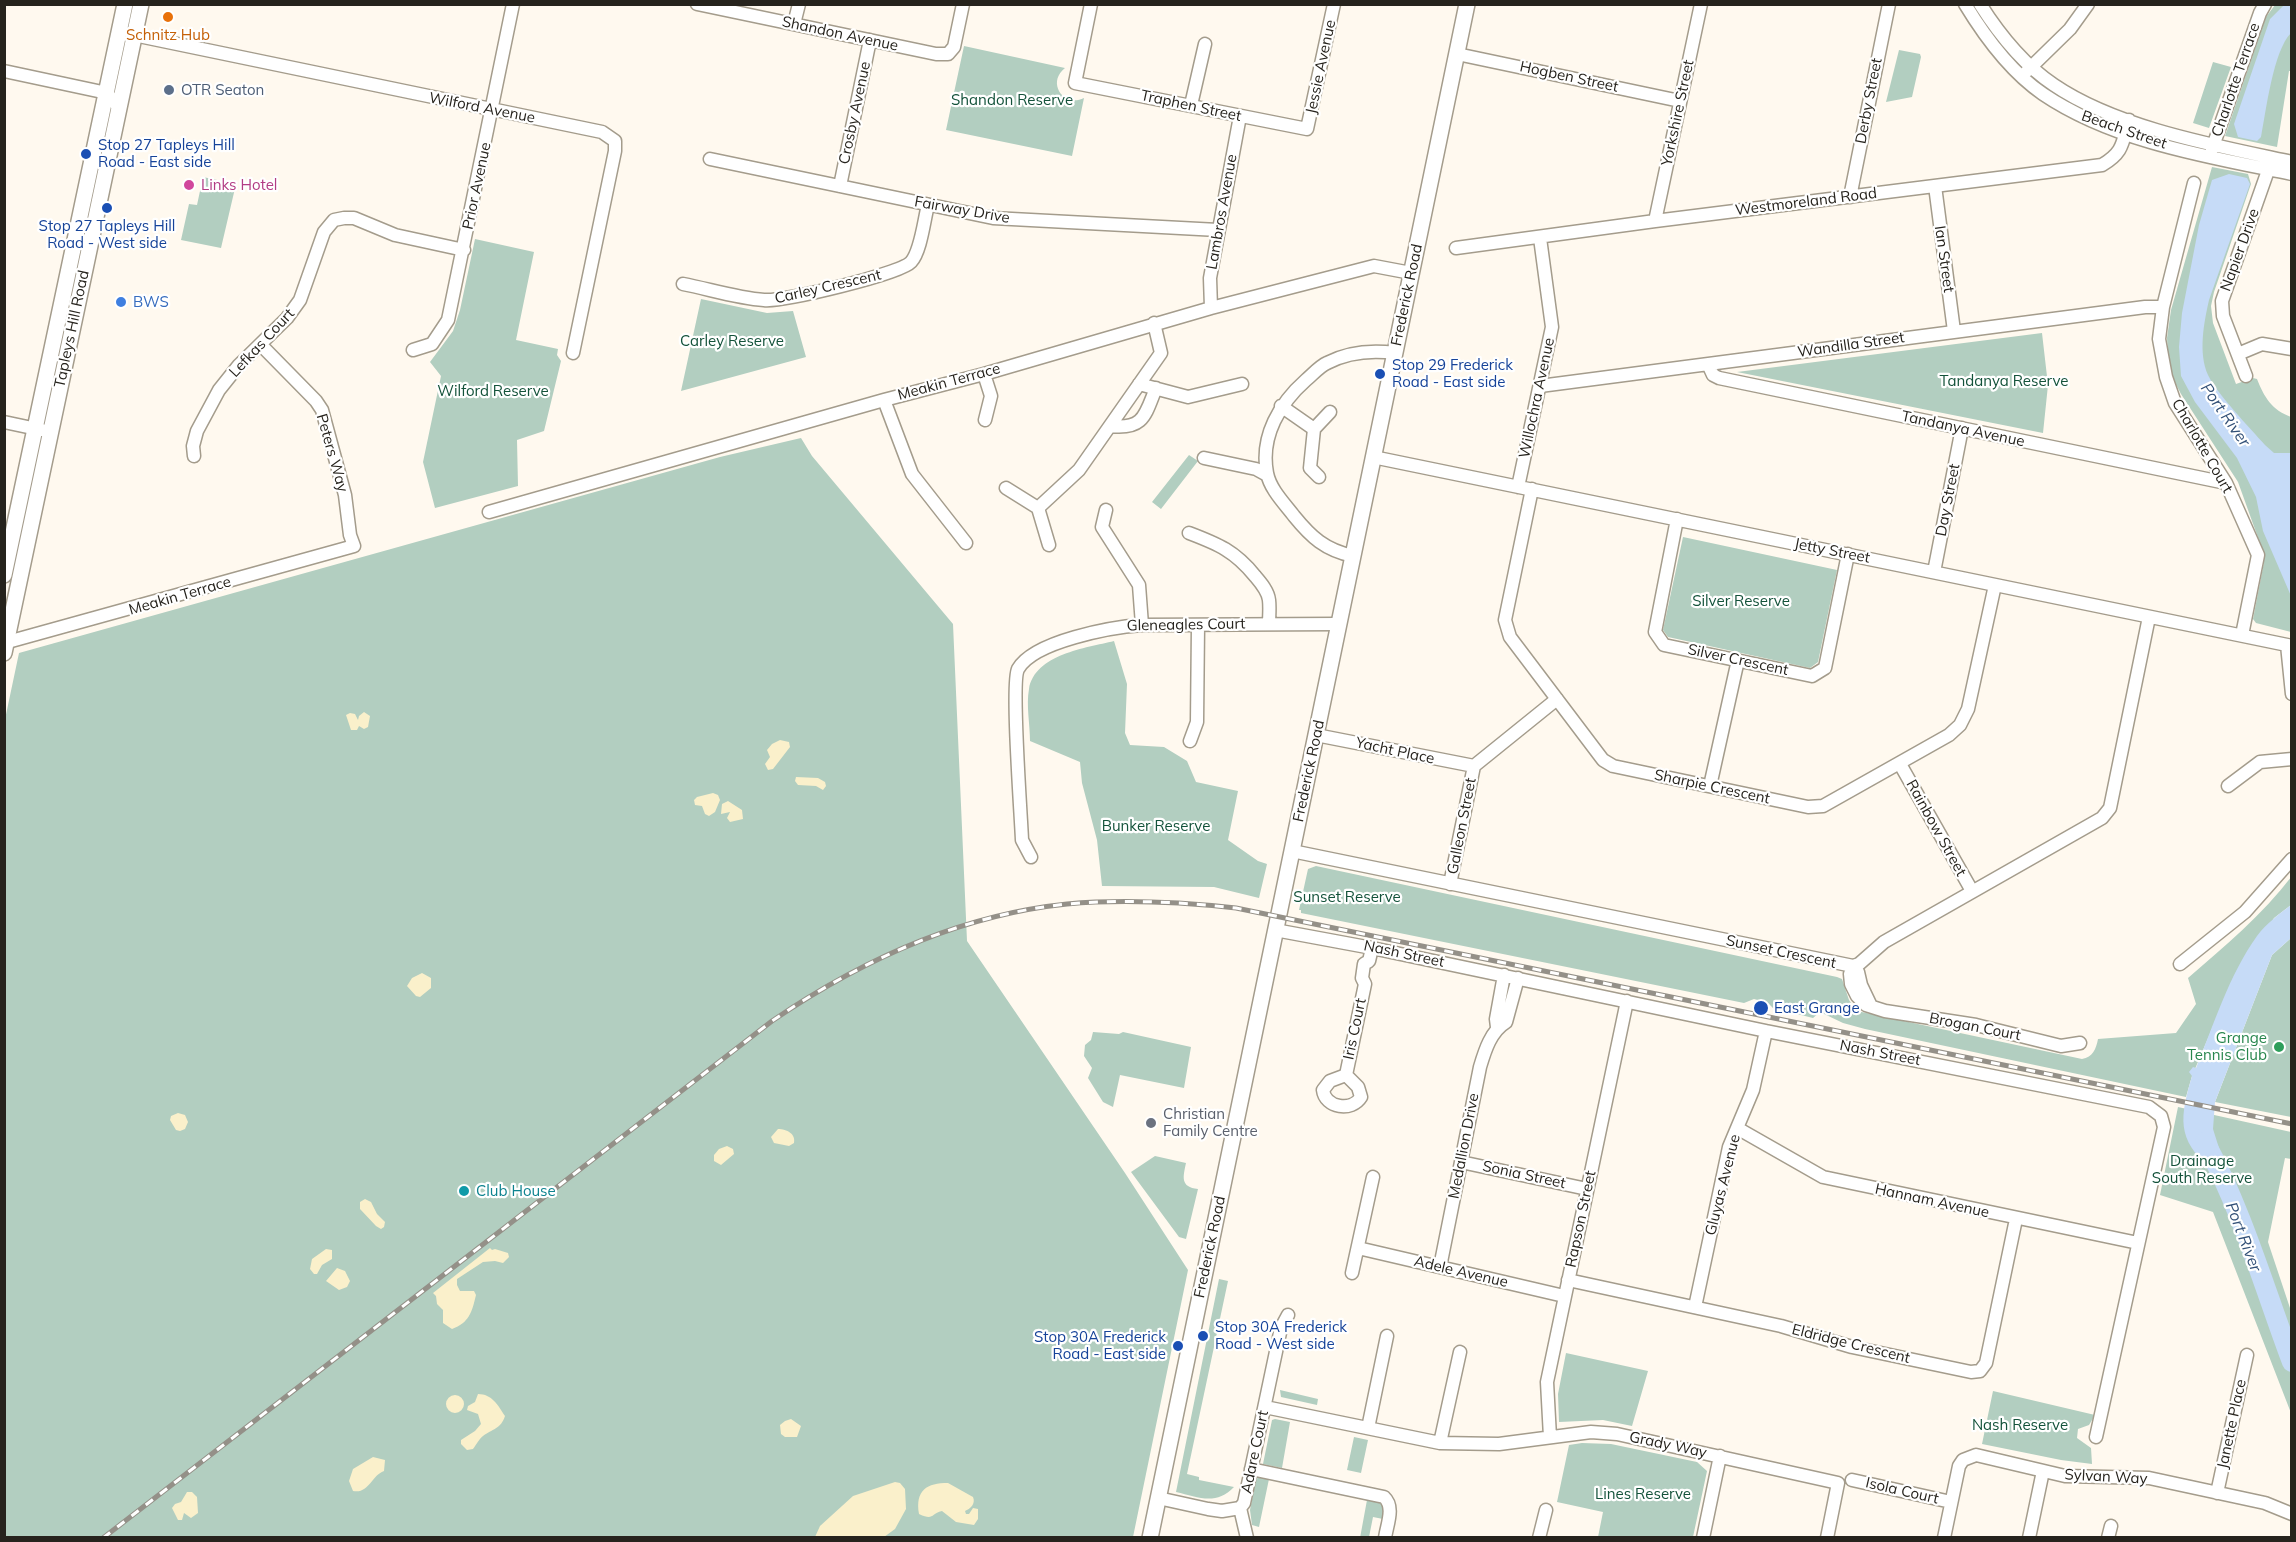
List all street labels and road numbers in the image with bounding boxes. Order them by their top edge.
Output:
street label: Shandon Avenue [780,13,900,55]
street label: Jessie Avenue [1302,18,1340,116]
street label: Charlotte Terrace [2208,21,2264,139]
street label: Derby Street [1852,57,1886,145]
street label: Hogben Street [1518,58,1620,96]
street label: Yorkshire Street [1658,58,1698,168]
street label: Crosby Avenue [835,60,875,166]
street label: Traphen Street [1139,87,1243,125]
street label: Wilford Avenue [427,89,537,127]
street label: Beach Street [2079,107,2169,153]
street label: Prior Avenue [459,141,495,231]
street label: Lambros Avenue [1203,153,1241,271]
street label: Westmoreland Road [1734,184,1878,220]
street label: Fairway Drive [913,193,1011,227]
street label: Napier Drive [2217,206,2263,294]
street label: Ian Street [1930,225,1958,293]
street label: Frederick Road [1387,242,1427,348]
street label: Carley Crescent [773,266,883,308]
street label: Tapleys Hill Road [51,269,93,389]
street label: Lefkas Court [226,305,298,381]
street label: Wandilla Street [1796,329,1906,361]
street label: Willochra Avenue [1515,336,1559,460]
street label: Meakin Terrace [896,360,1002,404]
street label: Charlotte Court [2168,396,2236,496]
street label: Tandanya Avenue [1900,407,2026,451]
street label: Peters Way [312,412,352,494]
street label: Day Street [1932,462,1964,538]
street label: Jetty Street [1793,535,1871,567]
street label: Meakin Terrace [127,573,233,619]
street label: Gleneagles Court [1126,615,1246,635]
street label: Silver Crescent [1686,641,1790,679]
street label: Frederick Road [1289,718,1329,824]
street label: Yacht Place [1354,734,1436,768]
street label: Sharpie Crescent [1652,766,1772,808]
street label: Galleon Street [1444,776,1480,876]
street label: Rainbow Street [1902,777,1970,879]
street label: Sunset Crescent [1724,932,1838,972]
street label: Nash Street [1362,937,1446,971]
street label: Iris Court [1340,997,1370,1061]
street label: Brogan Court [1928,1009,2022,1045]
street label: Nash Street [1838,1036,1922,1070]
street label: Medallion Drive [1445,1092,1483,1200]
street label: Gluyas Avenue [1702,1133,1744,1237]
street label: Sonia Street [1481,1157,1567,1193]
street label: Rapson Street [1562,1169,1600,1269]
street label: Hannam Avenue [1873,1180,1991,1222]
street label: Frederick Road [1190,1194,1230,1300]
street label: Adele Avenue [1412,1252,1510,1292]
street label: Eldridge Crescent [1790,1321,1912,1367]
street label: Janette Place [2214,1378,2250,1470]
street label: Adare Court [1237,1409,1273,1495]
street label: Grady Way [1628,1428,1708,1462]
street label: Sylvan Way [2064,1466,2148,1488]
street label: Isola Court [1864,1474,1940,1508]

